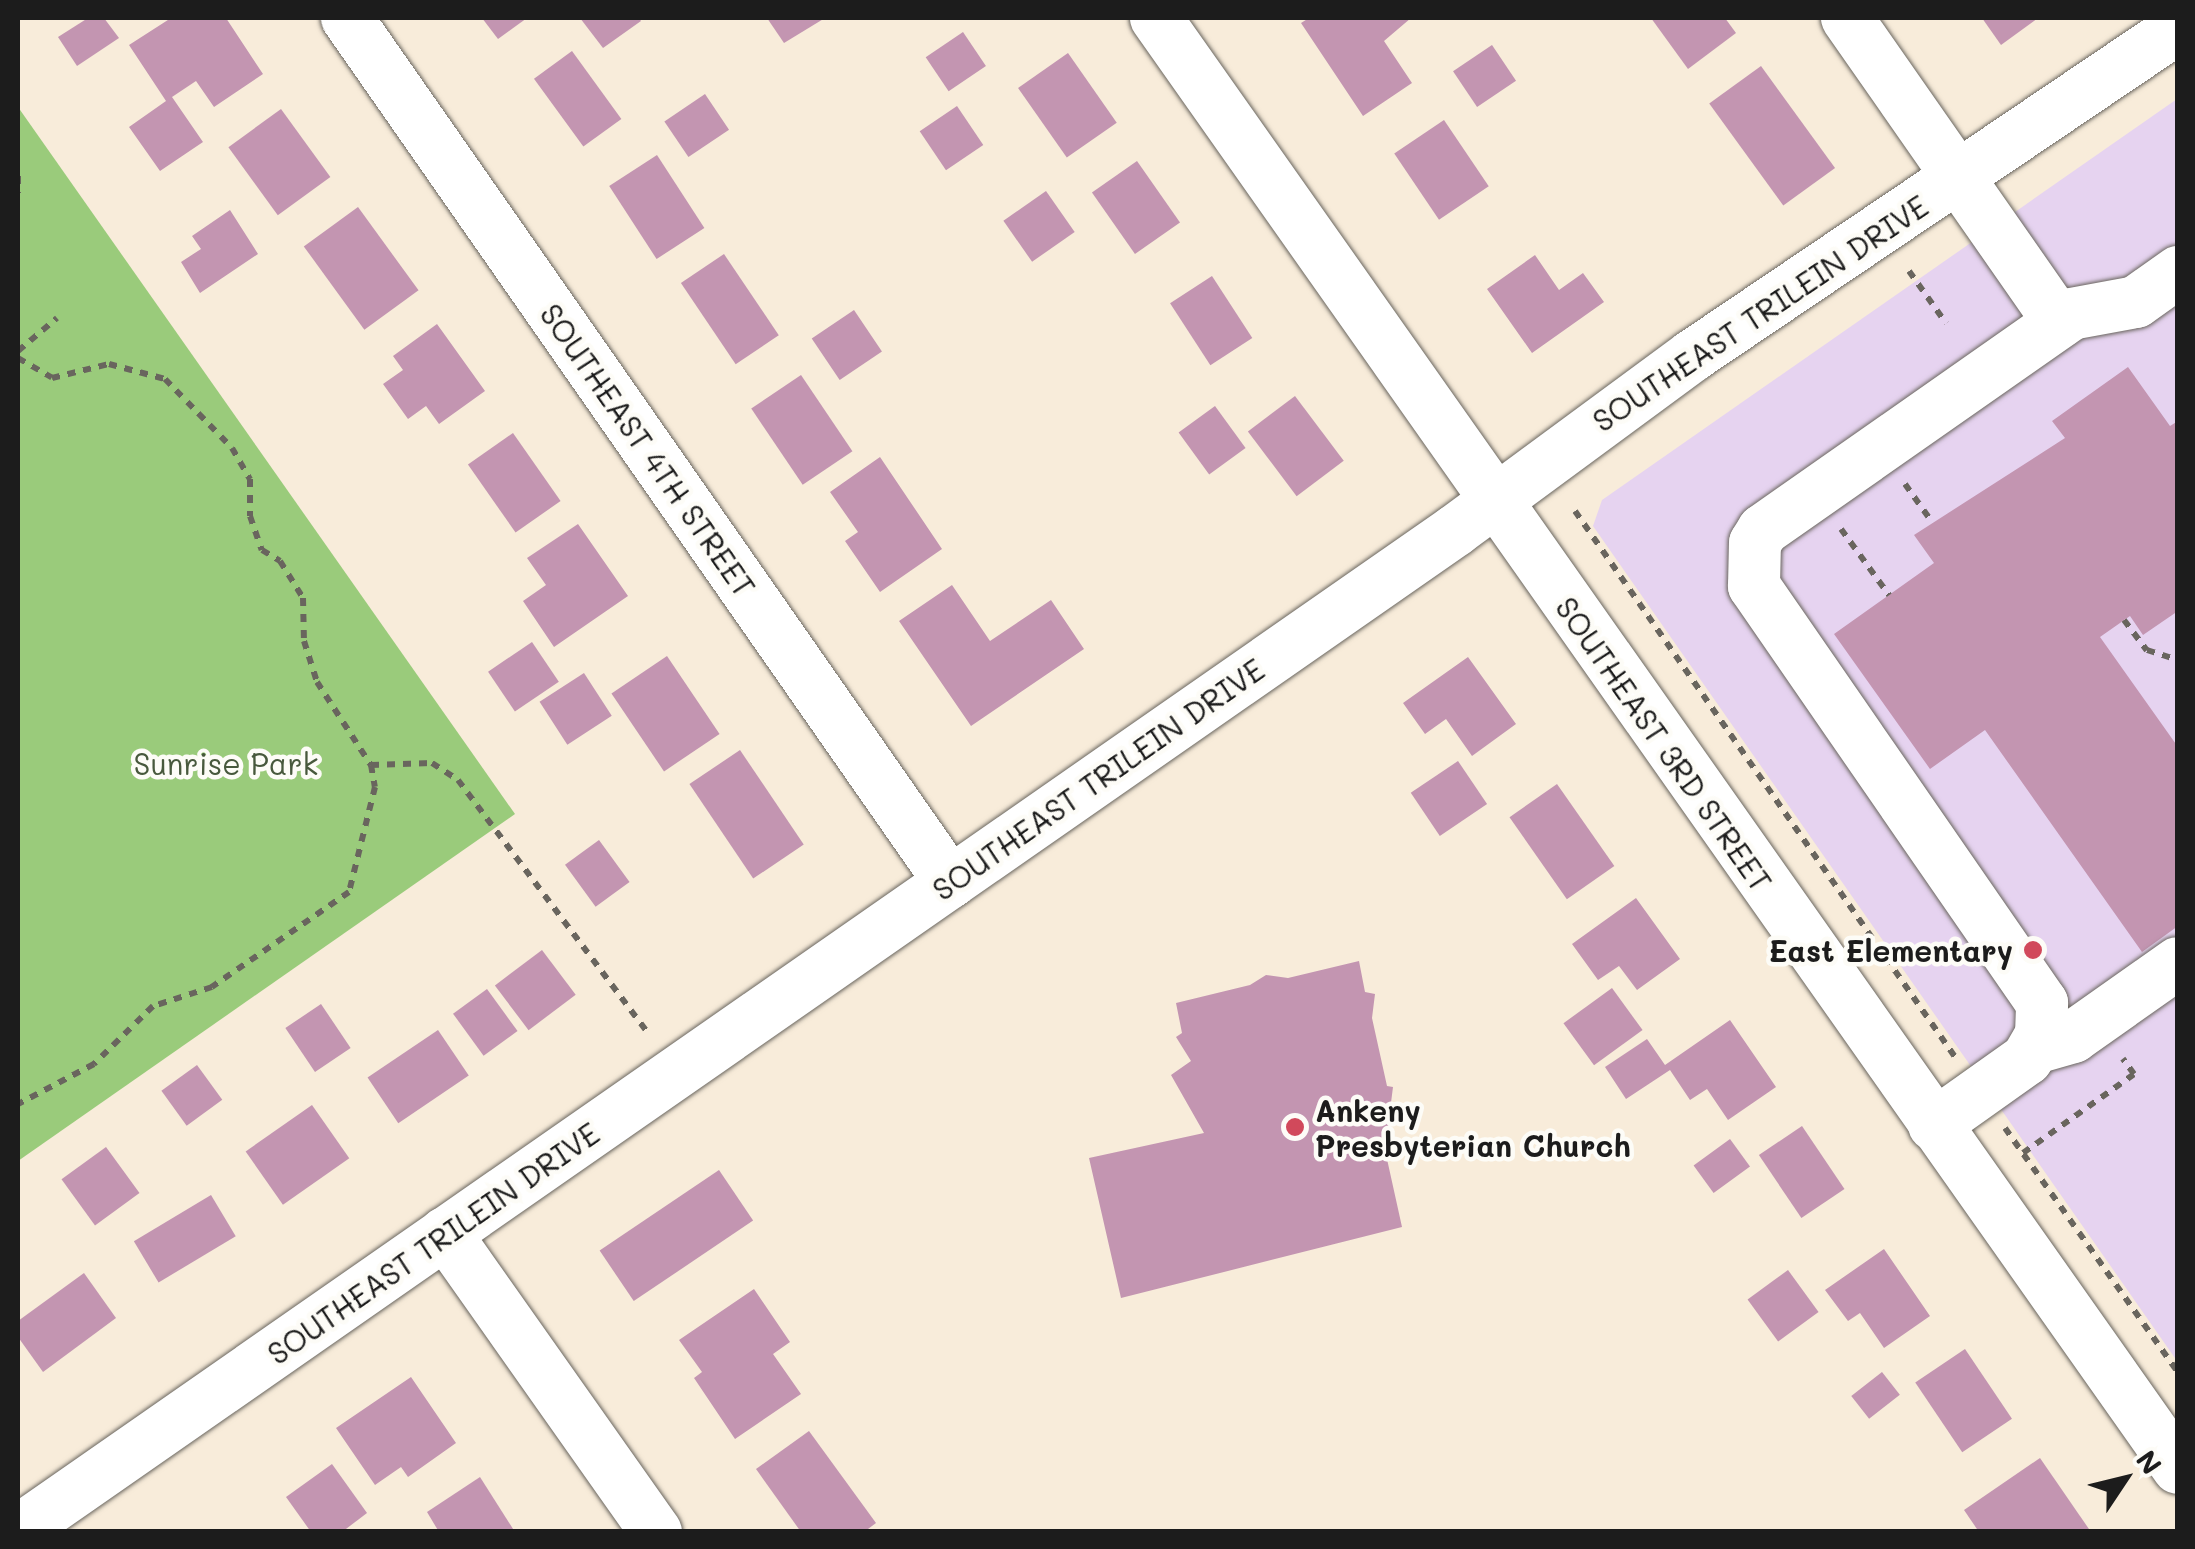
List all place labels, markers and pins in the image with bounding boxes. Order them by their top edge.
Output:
place label: East Elementary [1768,932,2013,968]
marker: East Elementary [2022,939,2044,961]
place label: Ankeny Presbyterian Church [1315,1092,1631,1162]
marker: Ankeny Presbyterian Church [1284,1116,1306,1138]

